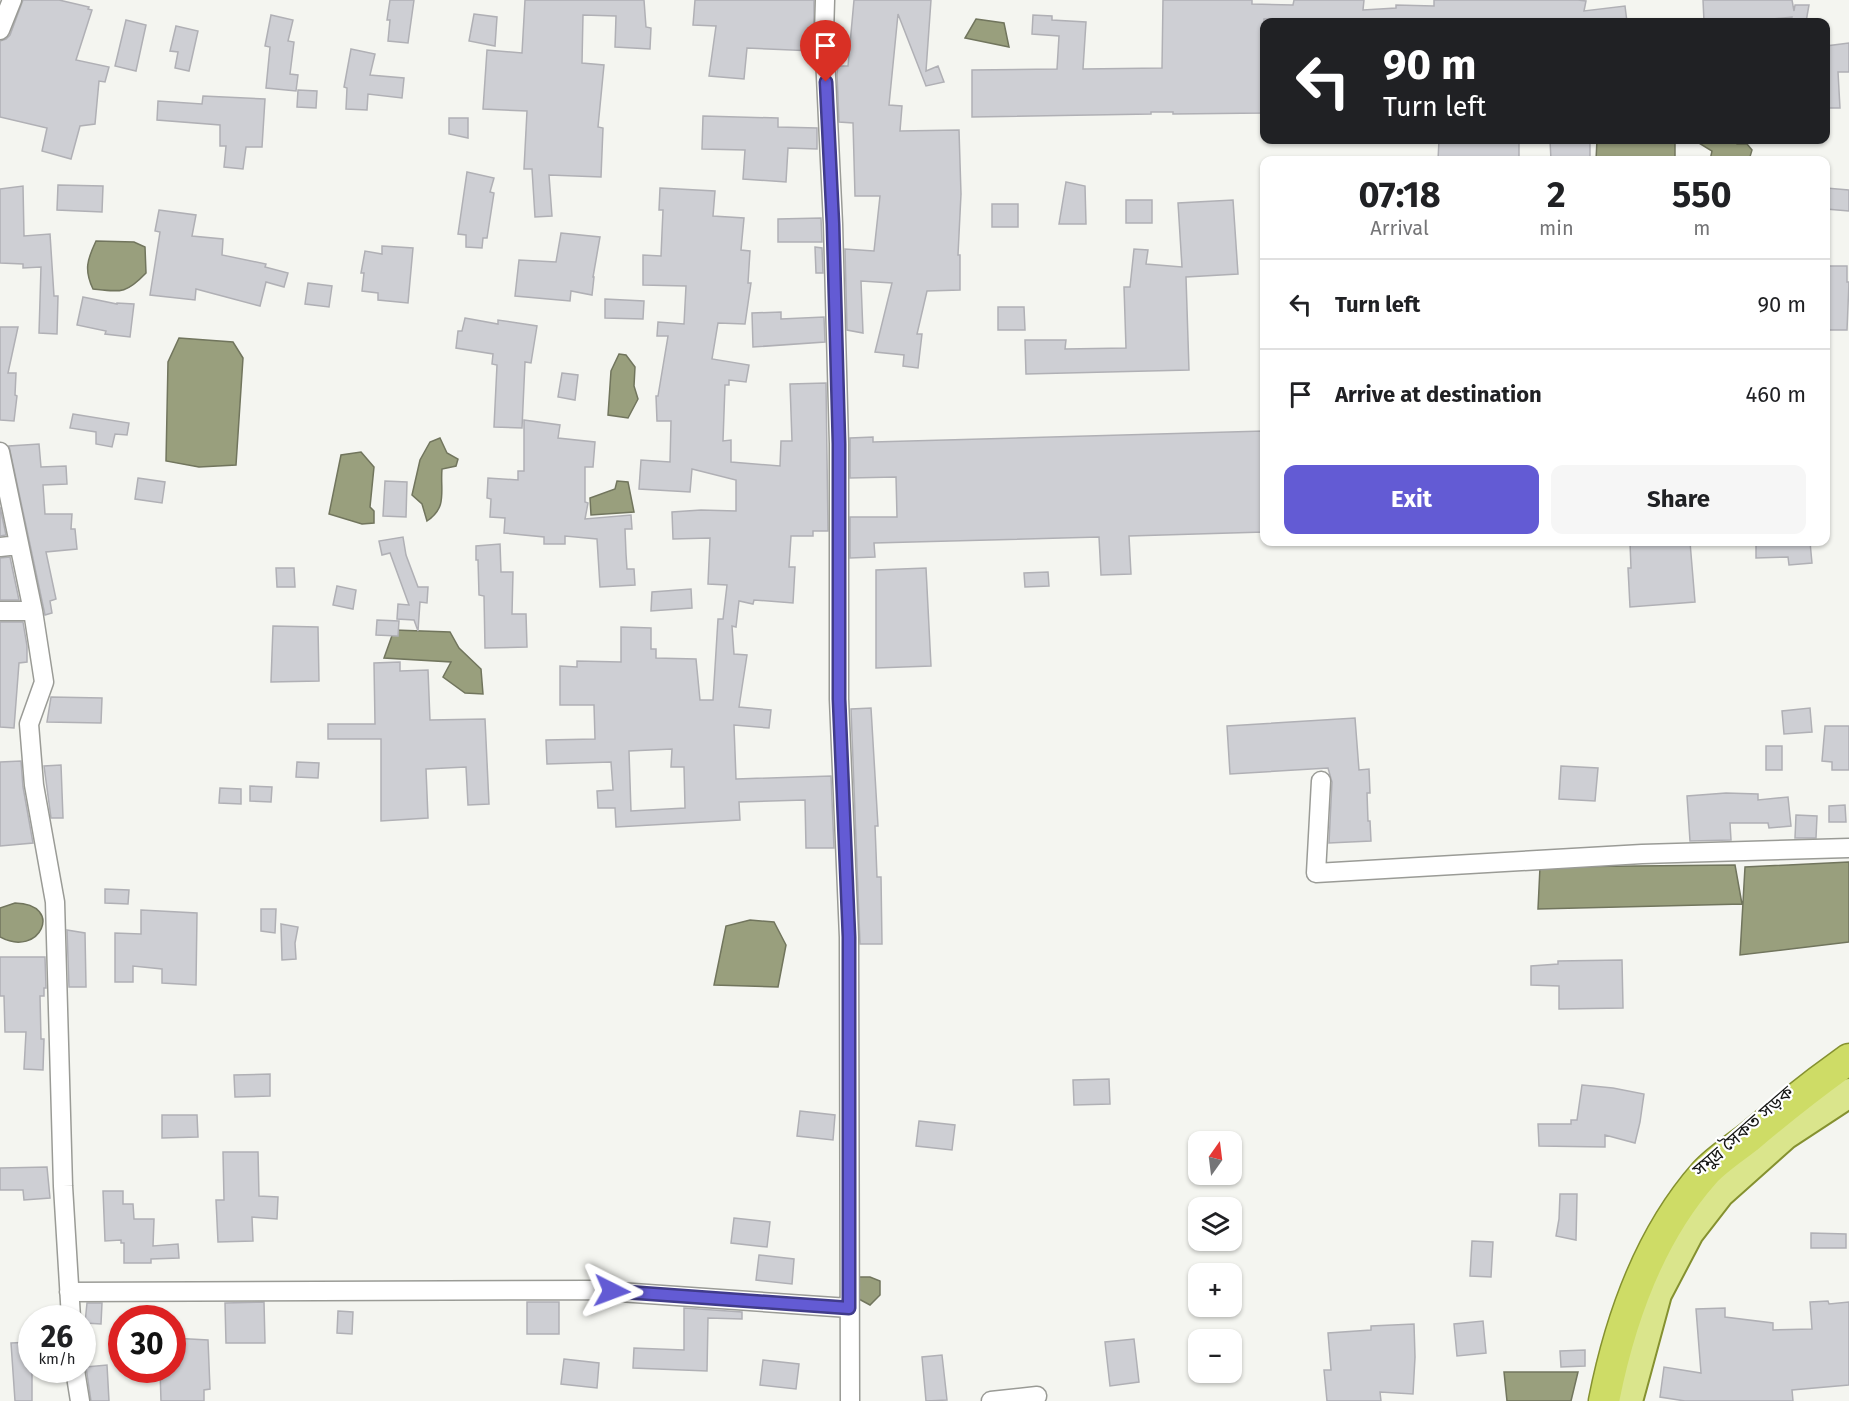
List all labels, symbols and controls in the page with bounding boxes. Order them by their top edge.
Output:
pin [800,20,851,82]
icon: arrive [809,29,842,62]
text: 90 m [1383,40,1477,90]
icon: left [1284,42,1362,120]
text: Turn left [1383,91,1486,123]
text: 07:18 [1358,173,1441,217]
text: 2 [1547,173,1566,217]
text: 550 [1672,173,1732,217]
text: Arrival [1370,216,1429,240]
text: min [1539,216,1574,240]
text: m [1693,216,1710,240]
icon: left [1284,288,1317,321]
text: Turn left [1335,291,1420,318]
text: 90 m [1757,291,1806,318]
icon: arrive [1284,378,1317,411]
text: Arrive at destination [1335,381,1542,408]
text: 460 m [1746,381,1806,408]
button: Exit [1284,465,1539,534]
button: Share [1551,465,1806,534]
street label: সমুদ্র সৈকত সড়ক [1687,1081,1798,1181]
north arrow [1188,1131,1242,1185]
map controls [1188,1131,1242,1383]
button: layers [1188,1197,1242,1251]
position arrow [580,1259,644,1323]
button: + [1188,1263,1242,1317]
speed limit sign: 30 [108,1305,186,1383]
text: 26 [41,1319,73,1355]
button: − [1188,1329,1242,1383]
text: km/h [38,1350,76,1368]

